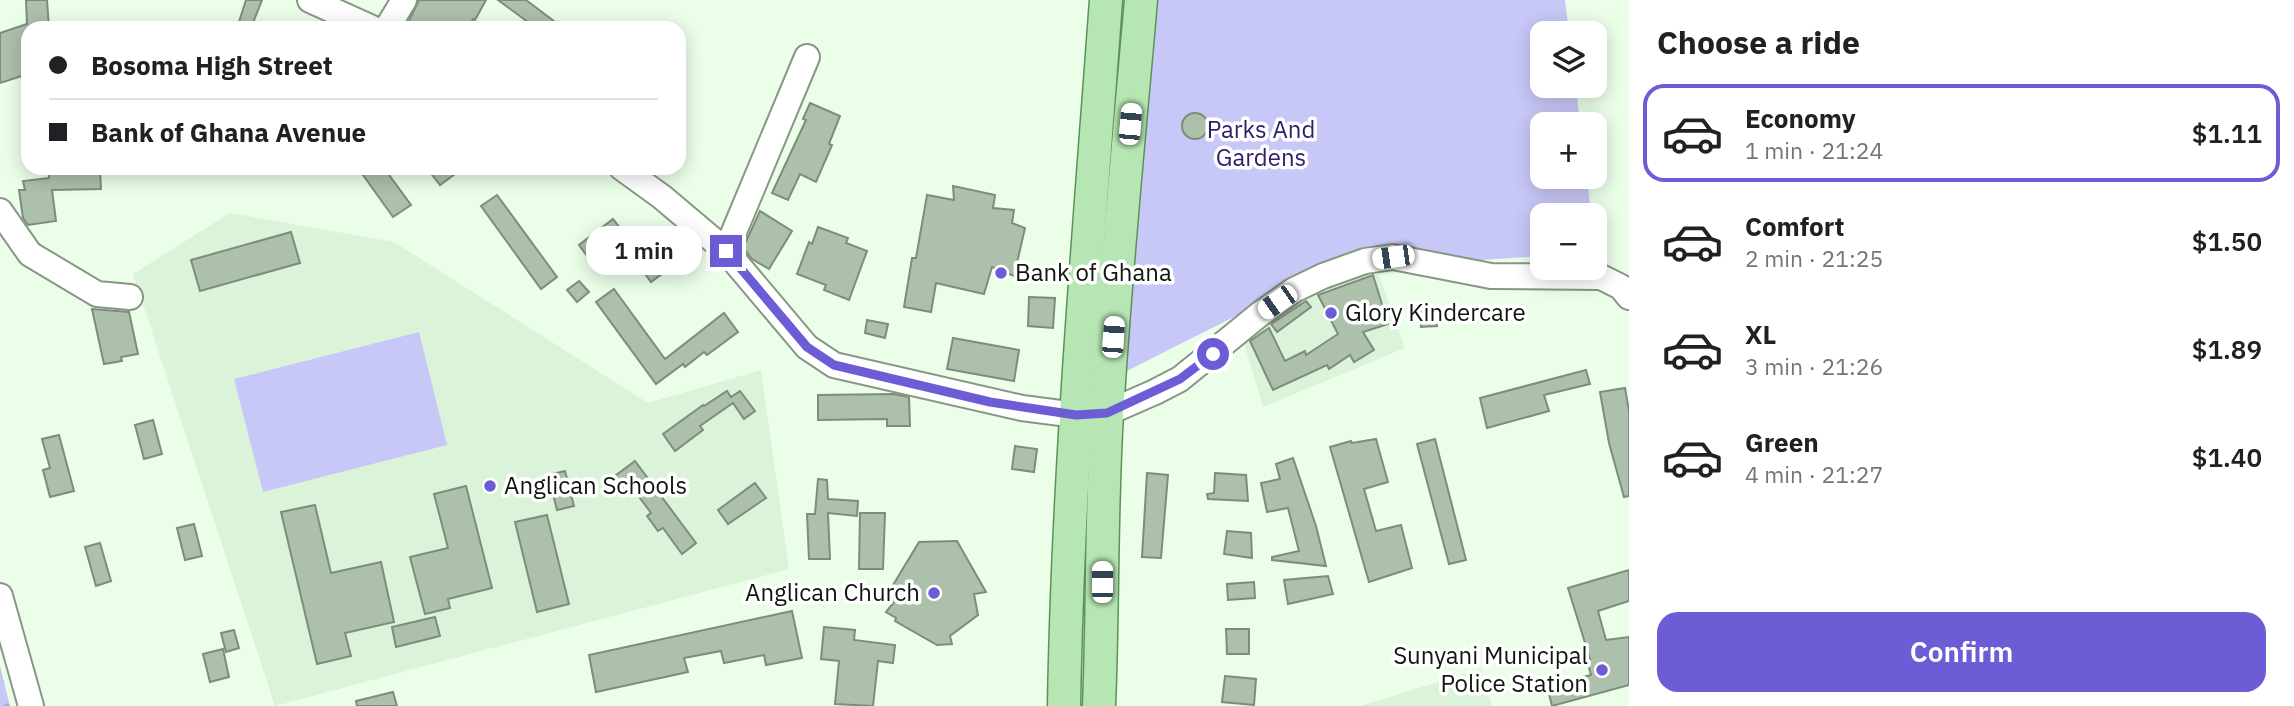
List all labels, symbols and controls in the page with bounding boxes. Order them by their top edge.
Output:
map controls [1530,21,1607,280]
button: layers [1530,21,1607,98]
text: Choose a ride [1657,21,1860,63]
text: Bosoma High Street [91,48,333,82]
text: Economy [1745,101,1856,135]
car [1118,102,1143,146]
icon: car [1661,102,1724,165]
button: + [1530,112,1607,189]
park label: Parks And Gardens [1207,113,1315,173]
text: Bank of Ghana Avenue [91,115,366,149]
text: $1.11 [2192,116,2262,150]
text: 1 min · 21:24 [1745,135,1883,165]
button: − [1530,203,1607,280]
text: Comfort [1745,209,1844,243]
icon: car [1661,210,1724,273]
text: $1.50 [2192,224,2262,258]
callout: 1 min [586,226,702,276]
text: 1 min [614,235,674,265]
route end [710,235,742,267]
text: 2 min · 21:25 [1745,243,1883,273]
car [1371,244,1416,270]
place label: Bank of Ghana [1015,256,1172,288]
marker: Bank of Ghana [993,265,1009,281]
car [1254,281,1301,323]
place label: Glory Kindercare [1345,296,1526,328]
marker: Glory Kindercare [1323,305,1339,321]
car [1102,315,1125,359]
text: XL [1745,317,1776,351]
icon: car [1661,318,1724,381]
text: $1.89 [2192,332,2262,366]
route start [1197,338,1229,370]
text: 3 min · 21:26 [1745,351,1883,381]
text: Green [1745,425,1819,459]
icon: car [1661,426,1724,489]
text: $1.40 [2192,440,2262,474]
text: 4 min · 21:27 [1745,459,1883,489]
place label: Anglican Schools [504,469,687,501]
marker: Anglican Schools [482,478,498,494]
car [1092,561,1113,603]
place label: Anglican Church [745,576,920,608]
marker: Anglican Church [926,585,942,601]
button: Confirm [1657,612,2266,692]
place label: Sunyani Municipal Police Station [1393,639,1588,699]
marker: Sunyani Municipal Police Station [1594,662,1610,678]

